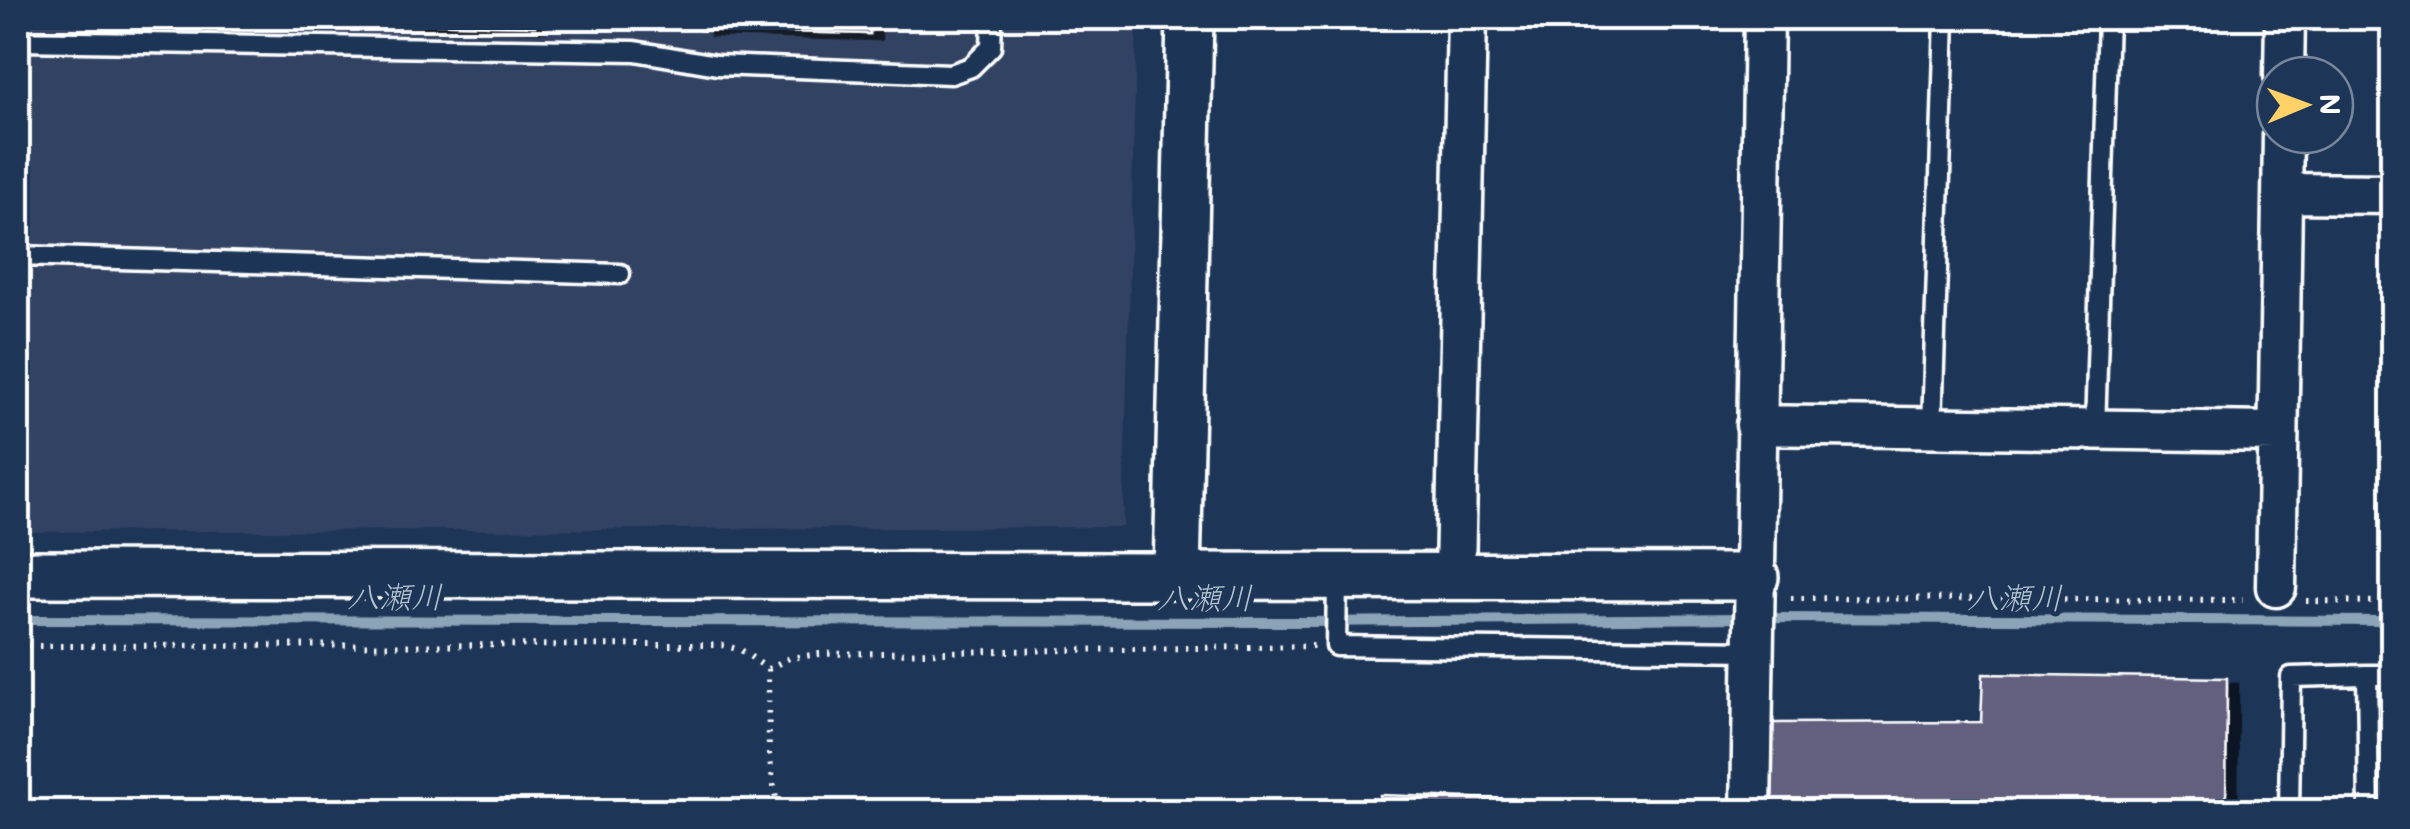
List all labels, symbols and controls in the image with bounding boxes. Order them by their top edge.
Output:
north arrow [2255,55,2355,155]
text: N [2313,94,2349,115]
water label: 八瀬川 [347,574,443,616]
water label: 八瀬川 [1157,575,1253,617]
water label: 八瀬川 [1967,575,2063,617]

